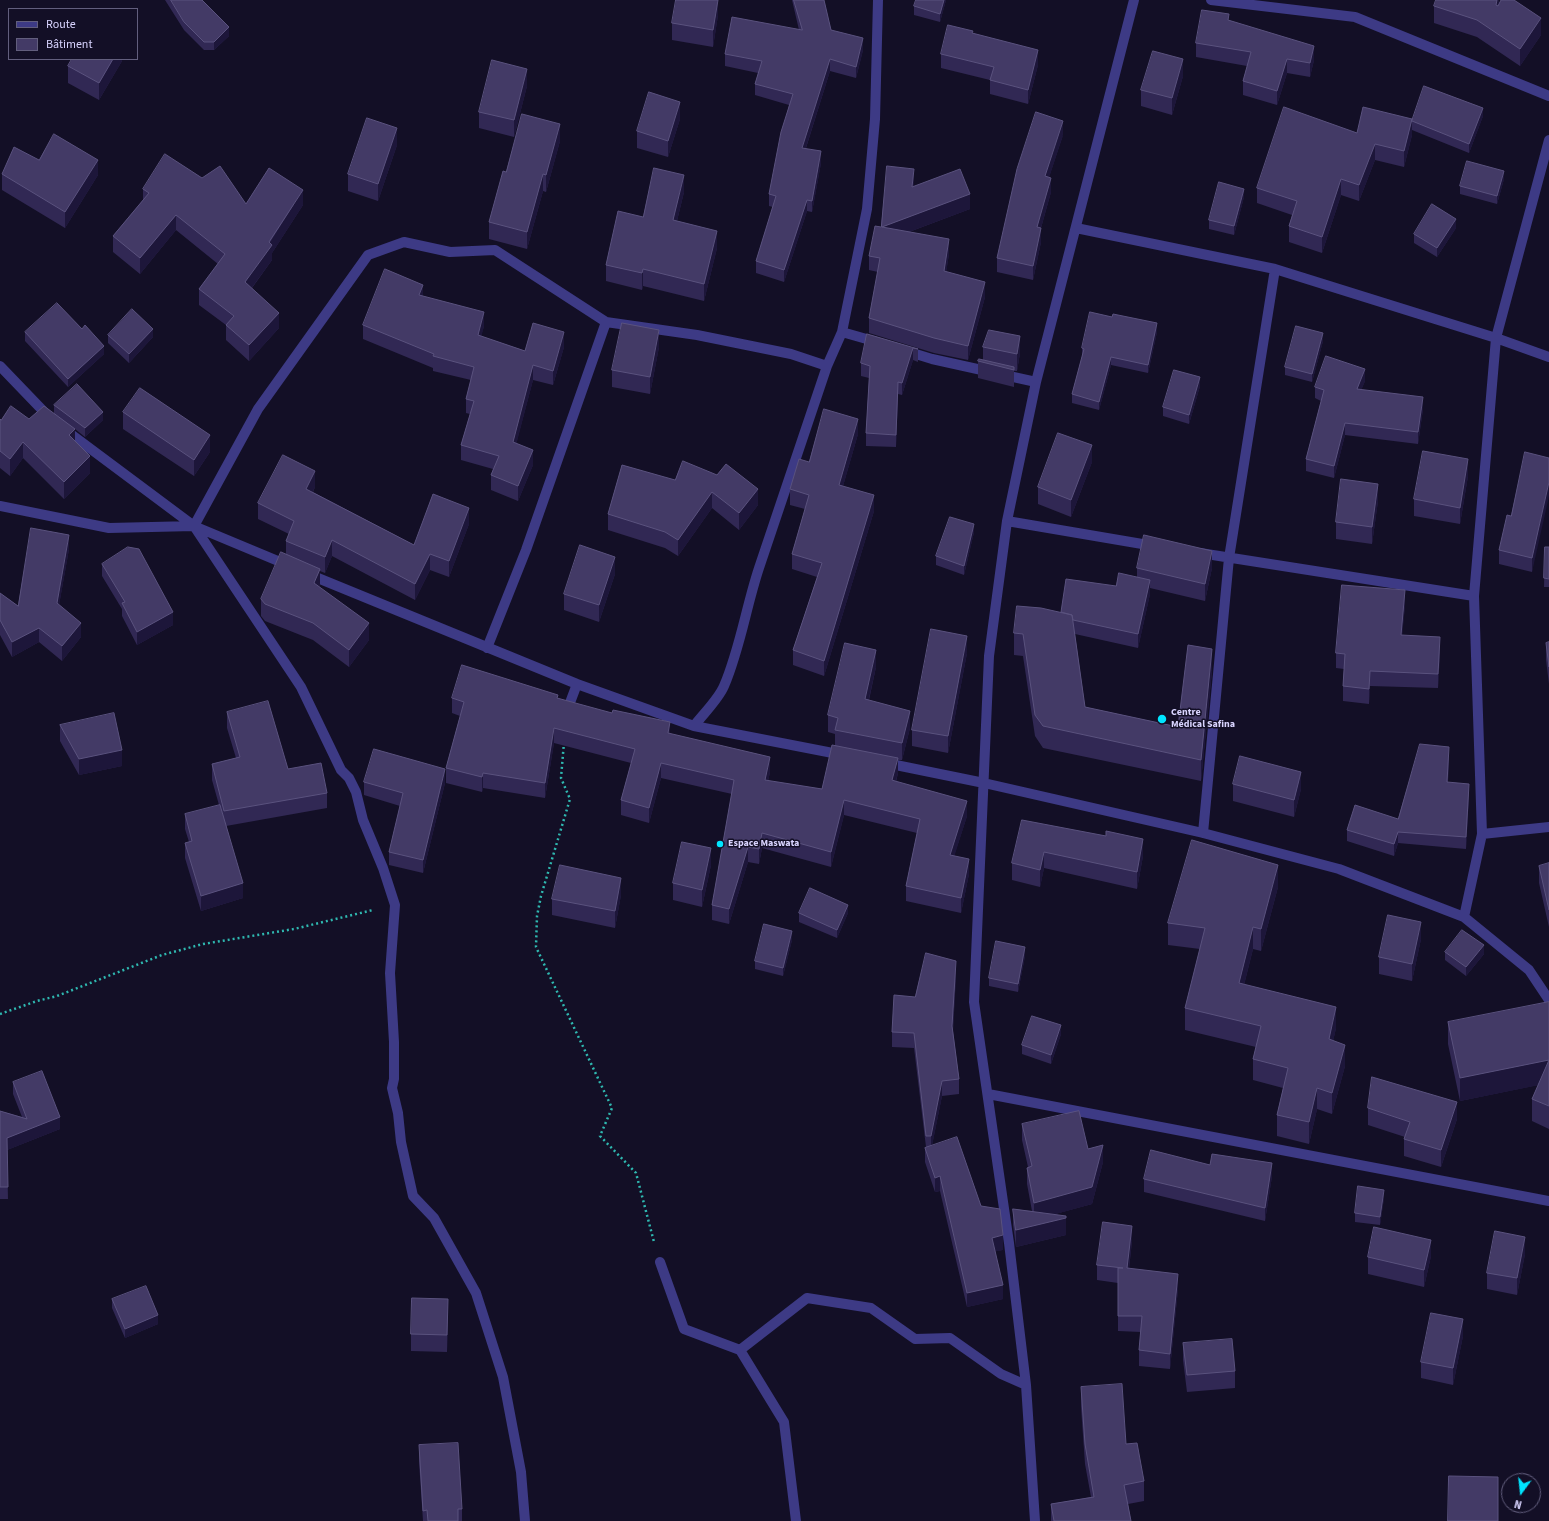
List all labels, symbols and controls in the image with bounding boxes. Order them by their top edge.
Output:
legend [8,8,138,60]
text: Route [46,16,76,33]
text: Bâtiment [46,36,92,53]
place label: Centre Médical Safina [1171,707,1235,730]
marker: Centre Médical Safina [1156,713,1168,725]
place label: Espace Maswata [728,838,799,850]
marker: Espace Maswata [715,839,725,849]
north arrow [1501,1473,1541,1513]
text: N [1513,1496,1524,1512]

